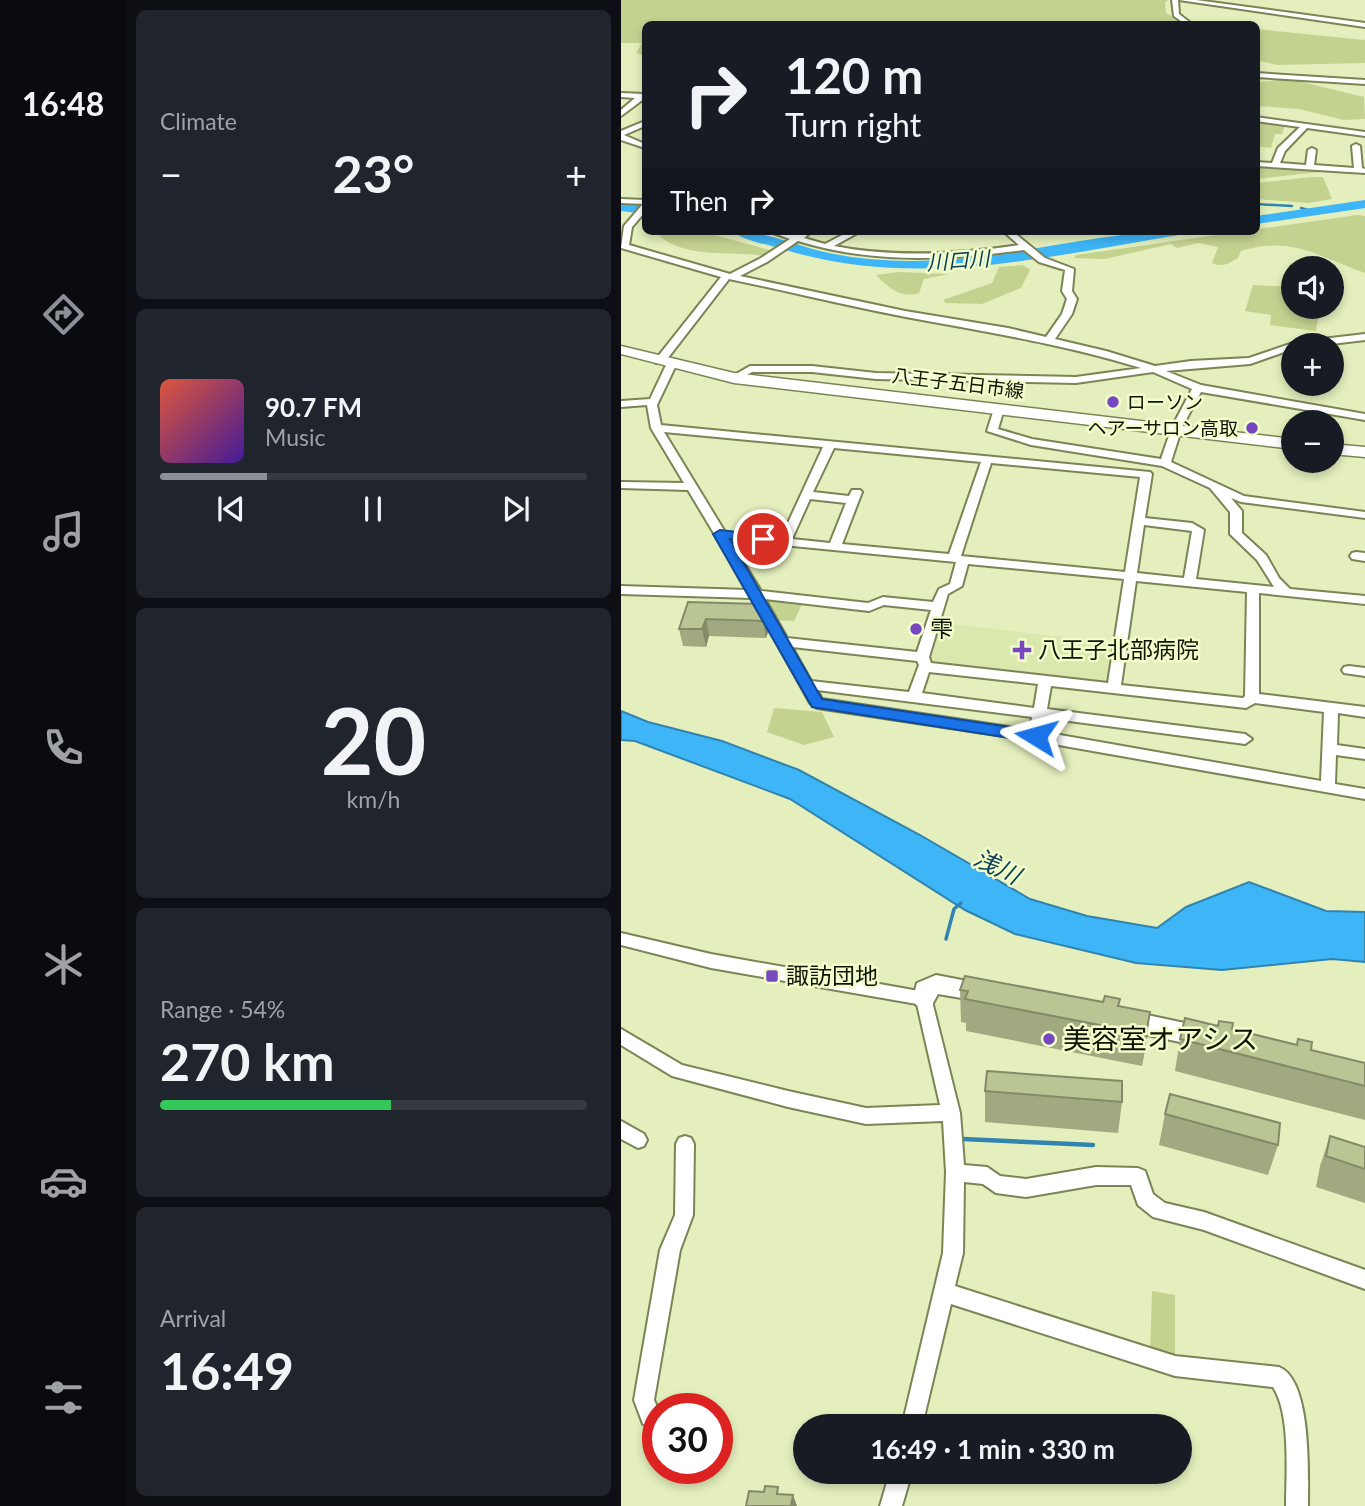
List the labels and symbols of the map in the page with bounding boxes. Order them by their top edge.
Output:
water label: 川口川 [926,245,992,274]
street label: 八王子五日市線 [891,363,1025,402]
place label: ローソン [1127,390,1203,413]
marker: ローソン [1105,394,1121,410]
place label: ヘアーサロン高取 [1088,416,1238,439]
marker: ヘアーサロン高取 [1244,420,1260,436]
pin [733,509,793,569]
place label: 雫 [930,614,953,642]
marker: 雫 [908,621,924,637]
place label: 八王子北部病院 [1038,635,1199,663]
marker: 八王子北部病院 [1012,640,1032,660]
position arrow [999,699,1073,773]
water label: 浅川 [970,842,1028,891]
place label: 諏訪団地 [786,961,878,989]
marker: 諏訪団地 [764,968,780,984]
place label: 美容室オアシス [1063,1021,1258,1055]
marker: 美容室オアシス [1041,1031,1057,1047]
speed limit sign: 30 [642,1393,733,1484]

